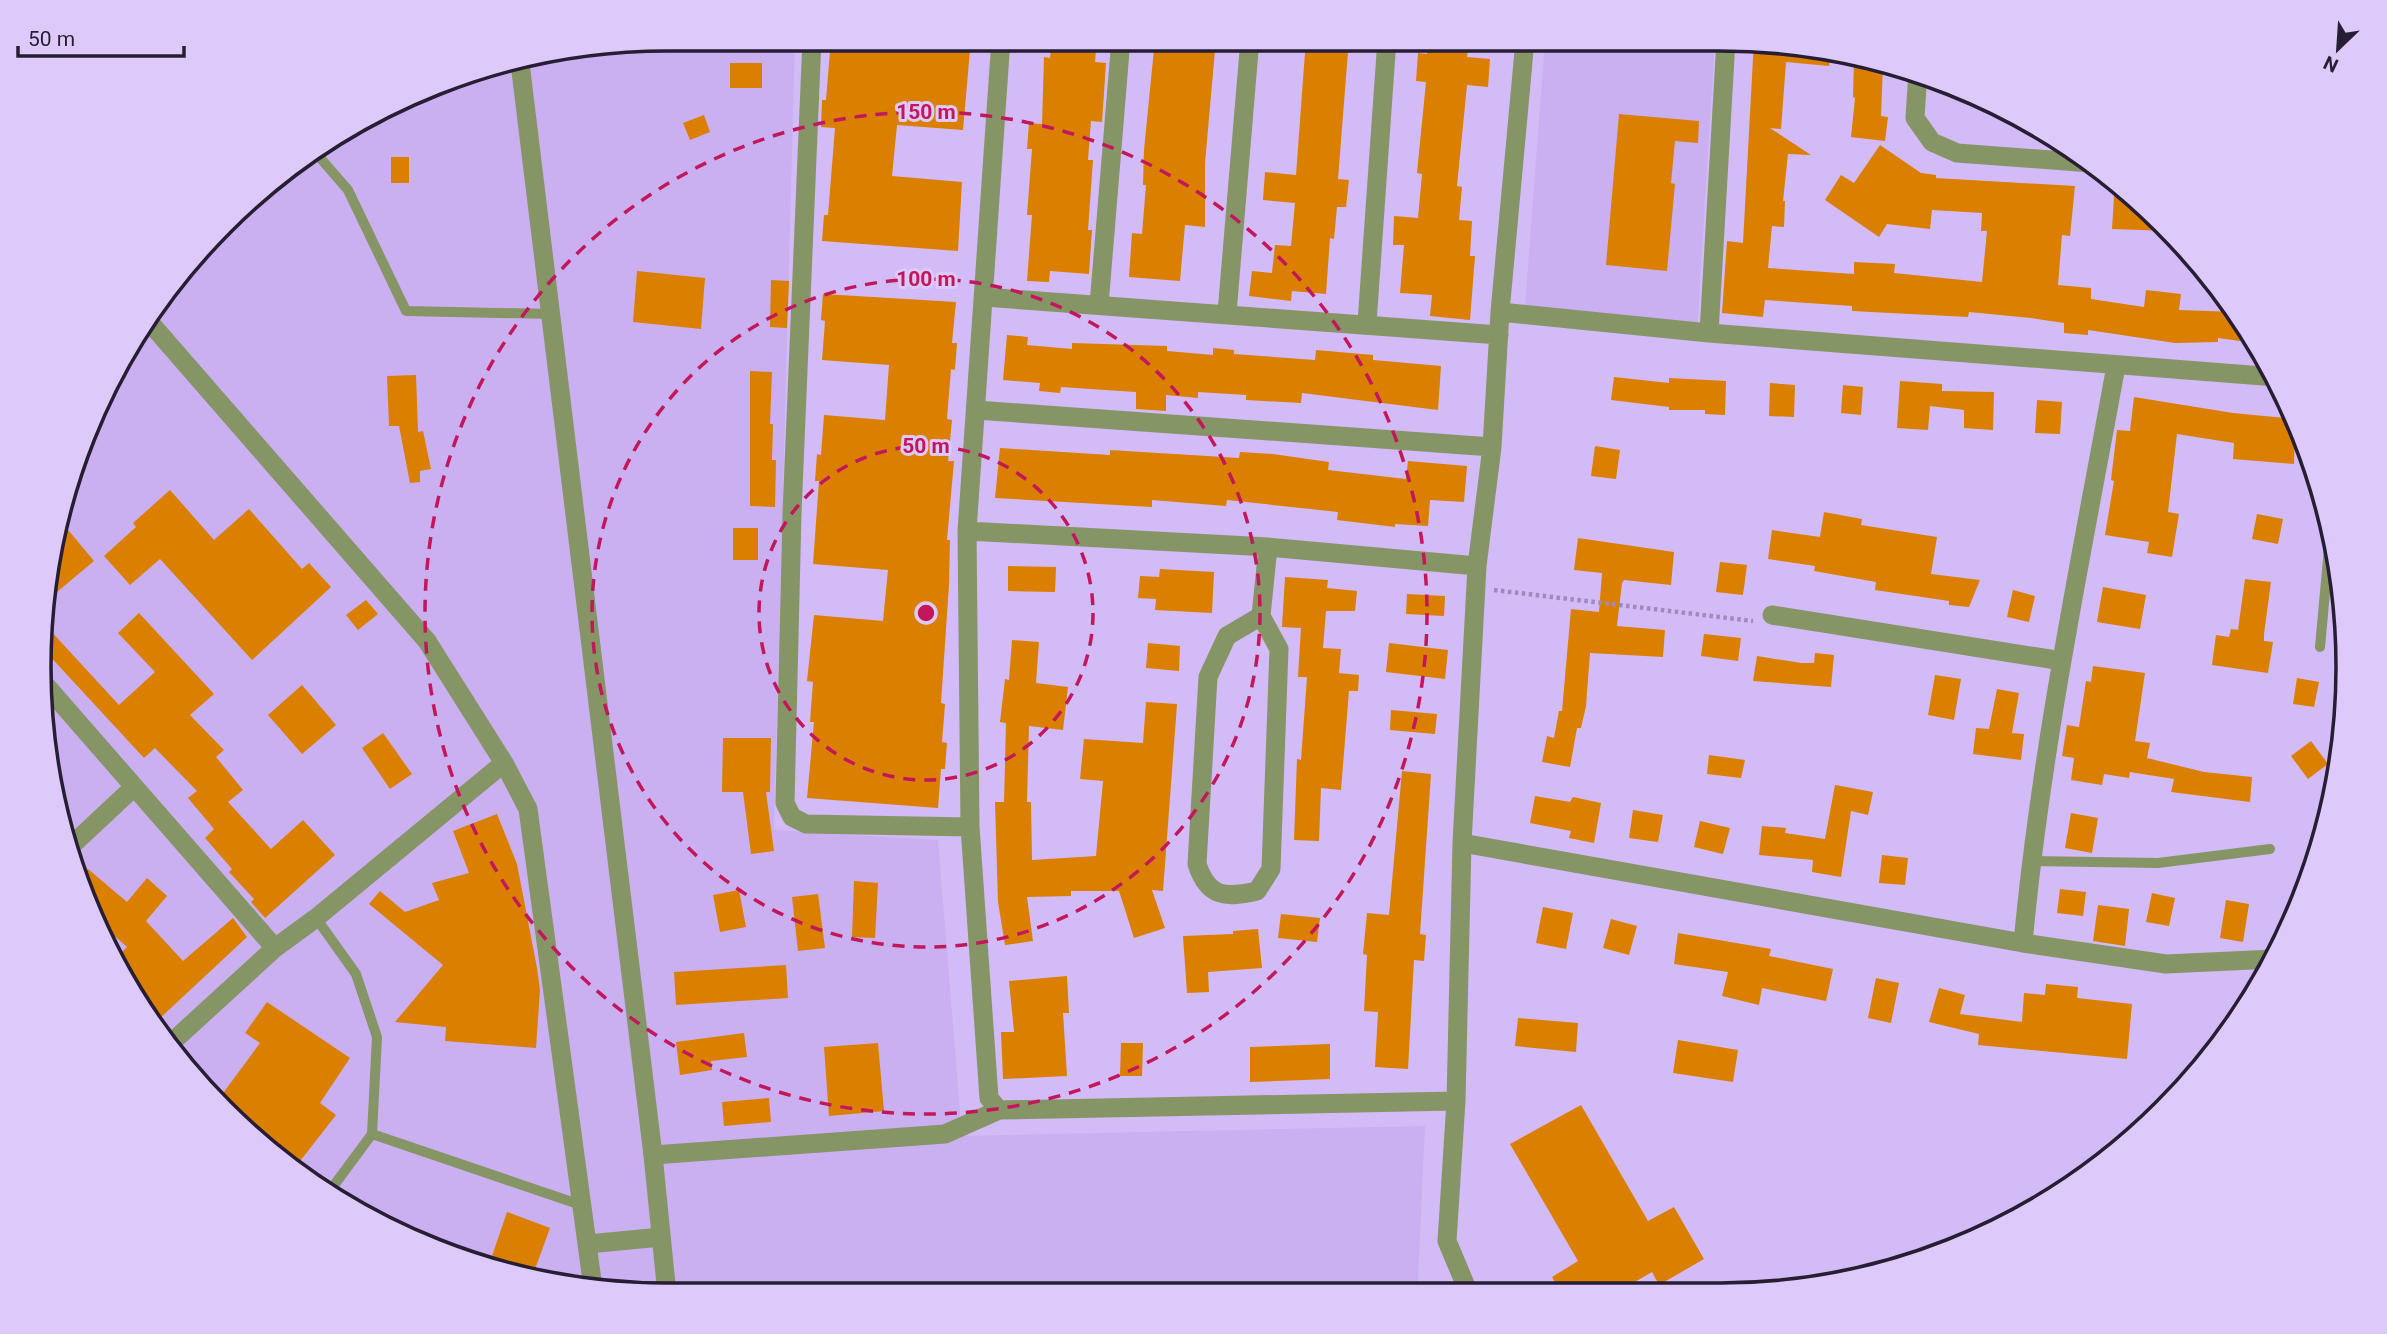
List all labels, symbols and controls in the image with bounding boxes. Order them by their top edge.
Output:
scale bar [18,14,184,58]
north arrow [2303,14,2373,84]
text: 50 m [28,27,75,51]
text: N [2320,51,2342,77]
text: 150 m [896,100,956,124]
text: 100 m [896,267,956,291]
text: 50 m [902,434,950,458]
centre of rings [914,601,938,625]

